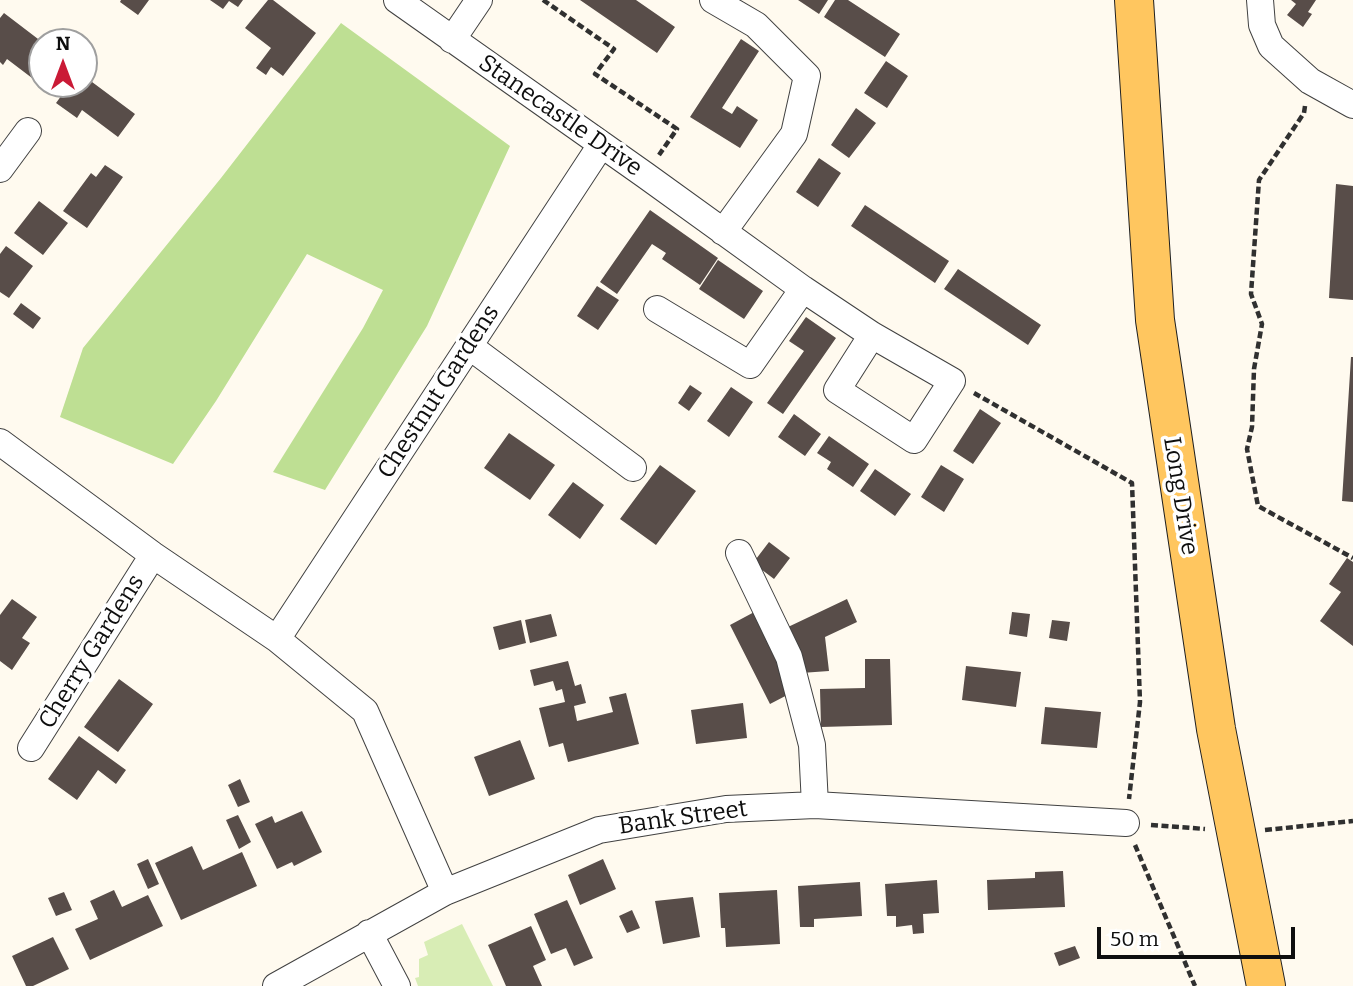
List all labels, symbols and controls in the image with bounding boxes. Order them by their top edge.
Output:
north arrow [28,28,98,98]
text: N [56,32,70,55]
street label: Stanecastle Drive [473,49,647,183]
street label: Chestnut Gardens [372,300,506,484]
street label: Long Drive [1156,435,1204,557]
street label: Cherry Gardens [33,570,151,734]
street label: Bank Street [617,795,749,841]
scale bar [1101,912,1299,956]
text: 50 m [1110,926,1159,952]

